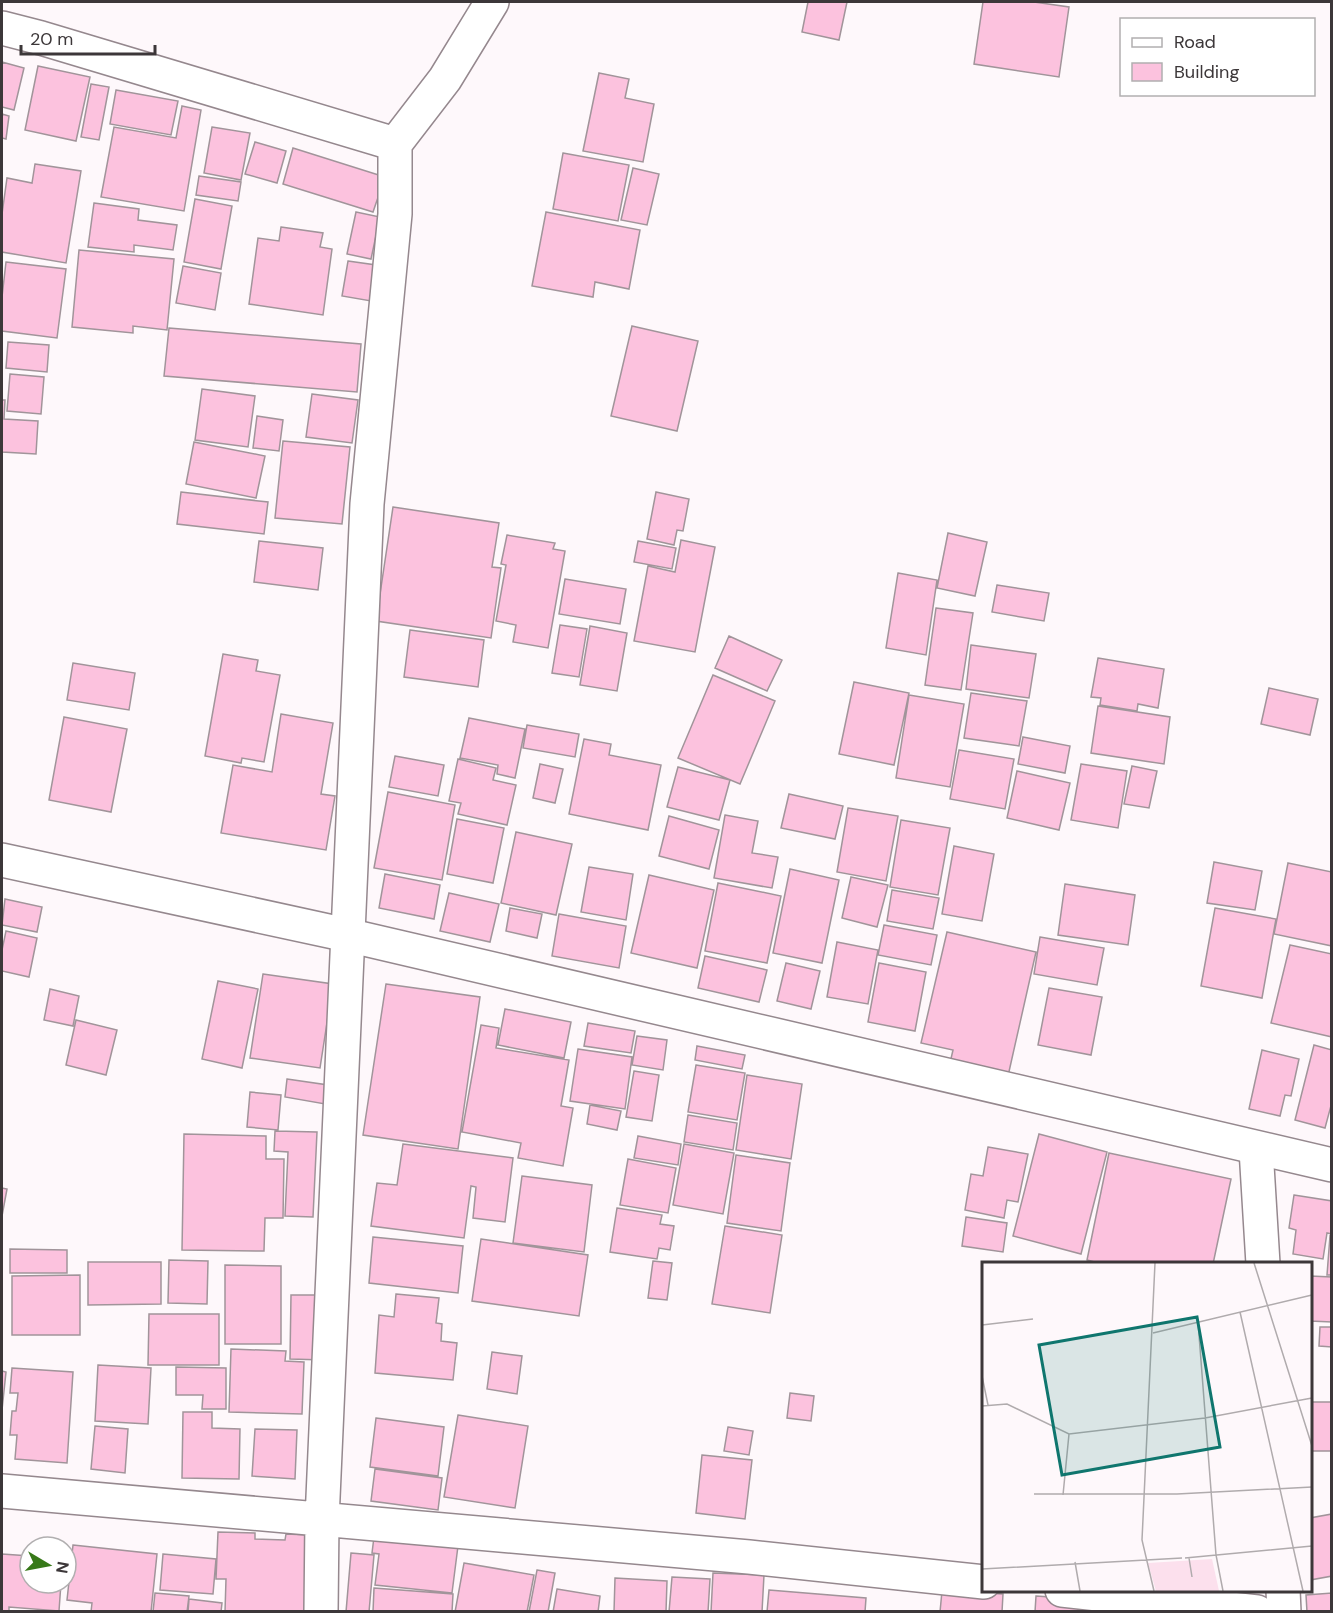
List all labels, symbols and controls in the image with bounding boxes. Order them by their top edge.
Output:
scale bar [21,18,154,56]
legend [1120,18,1315,96]
text: 20 m [30,27,73,51]
text: Road [1174,30,1216,54]
text: Building [1174,60,1239,84]
inset map [982,1262,1312,1592]
north arrow [18,1535,78,1595]
text: N [51,1560,74,1575]

